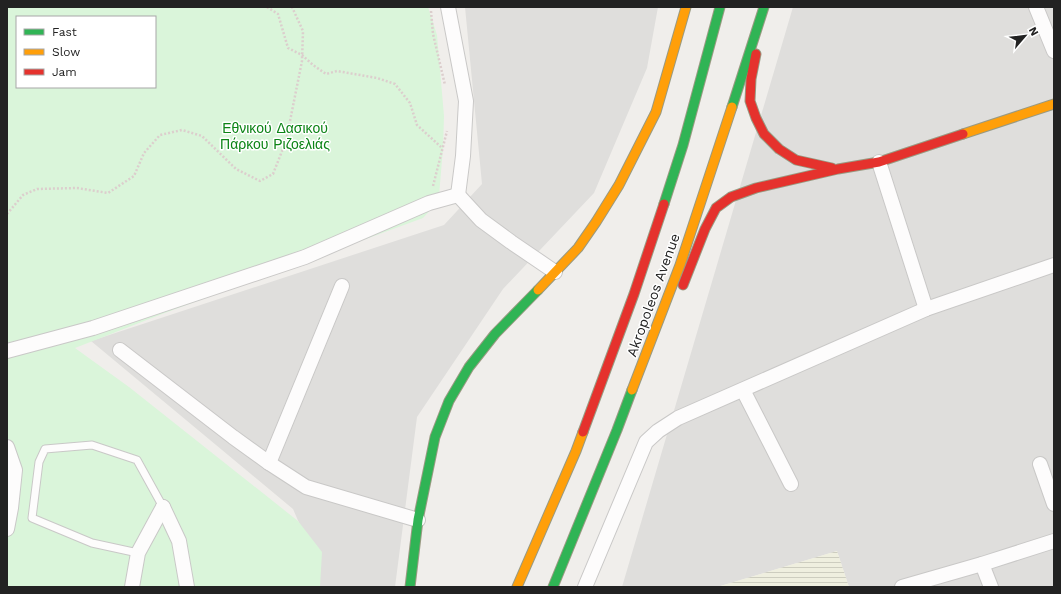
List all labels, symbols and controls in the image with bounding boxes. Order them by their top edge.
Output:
legend [16,16,156,88]
north arrow [1005,16,1045,56]
text: Fast [52,25,77,39]
text: N [1026,25,1041,38]
text: Slow [52,45,80,59]
text: Jam [52,65,77,79]
park label: Εθνικού Δασικού Πάρκου Ριζοελιάς [220,120,330,152]
street label: Akropoleos Avenue [623,231,683,359]

